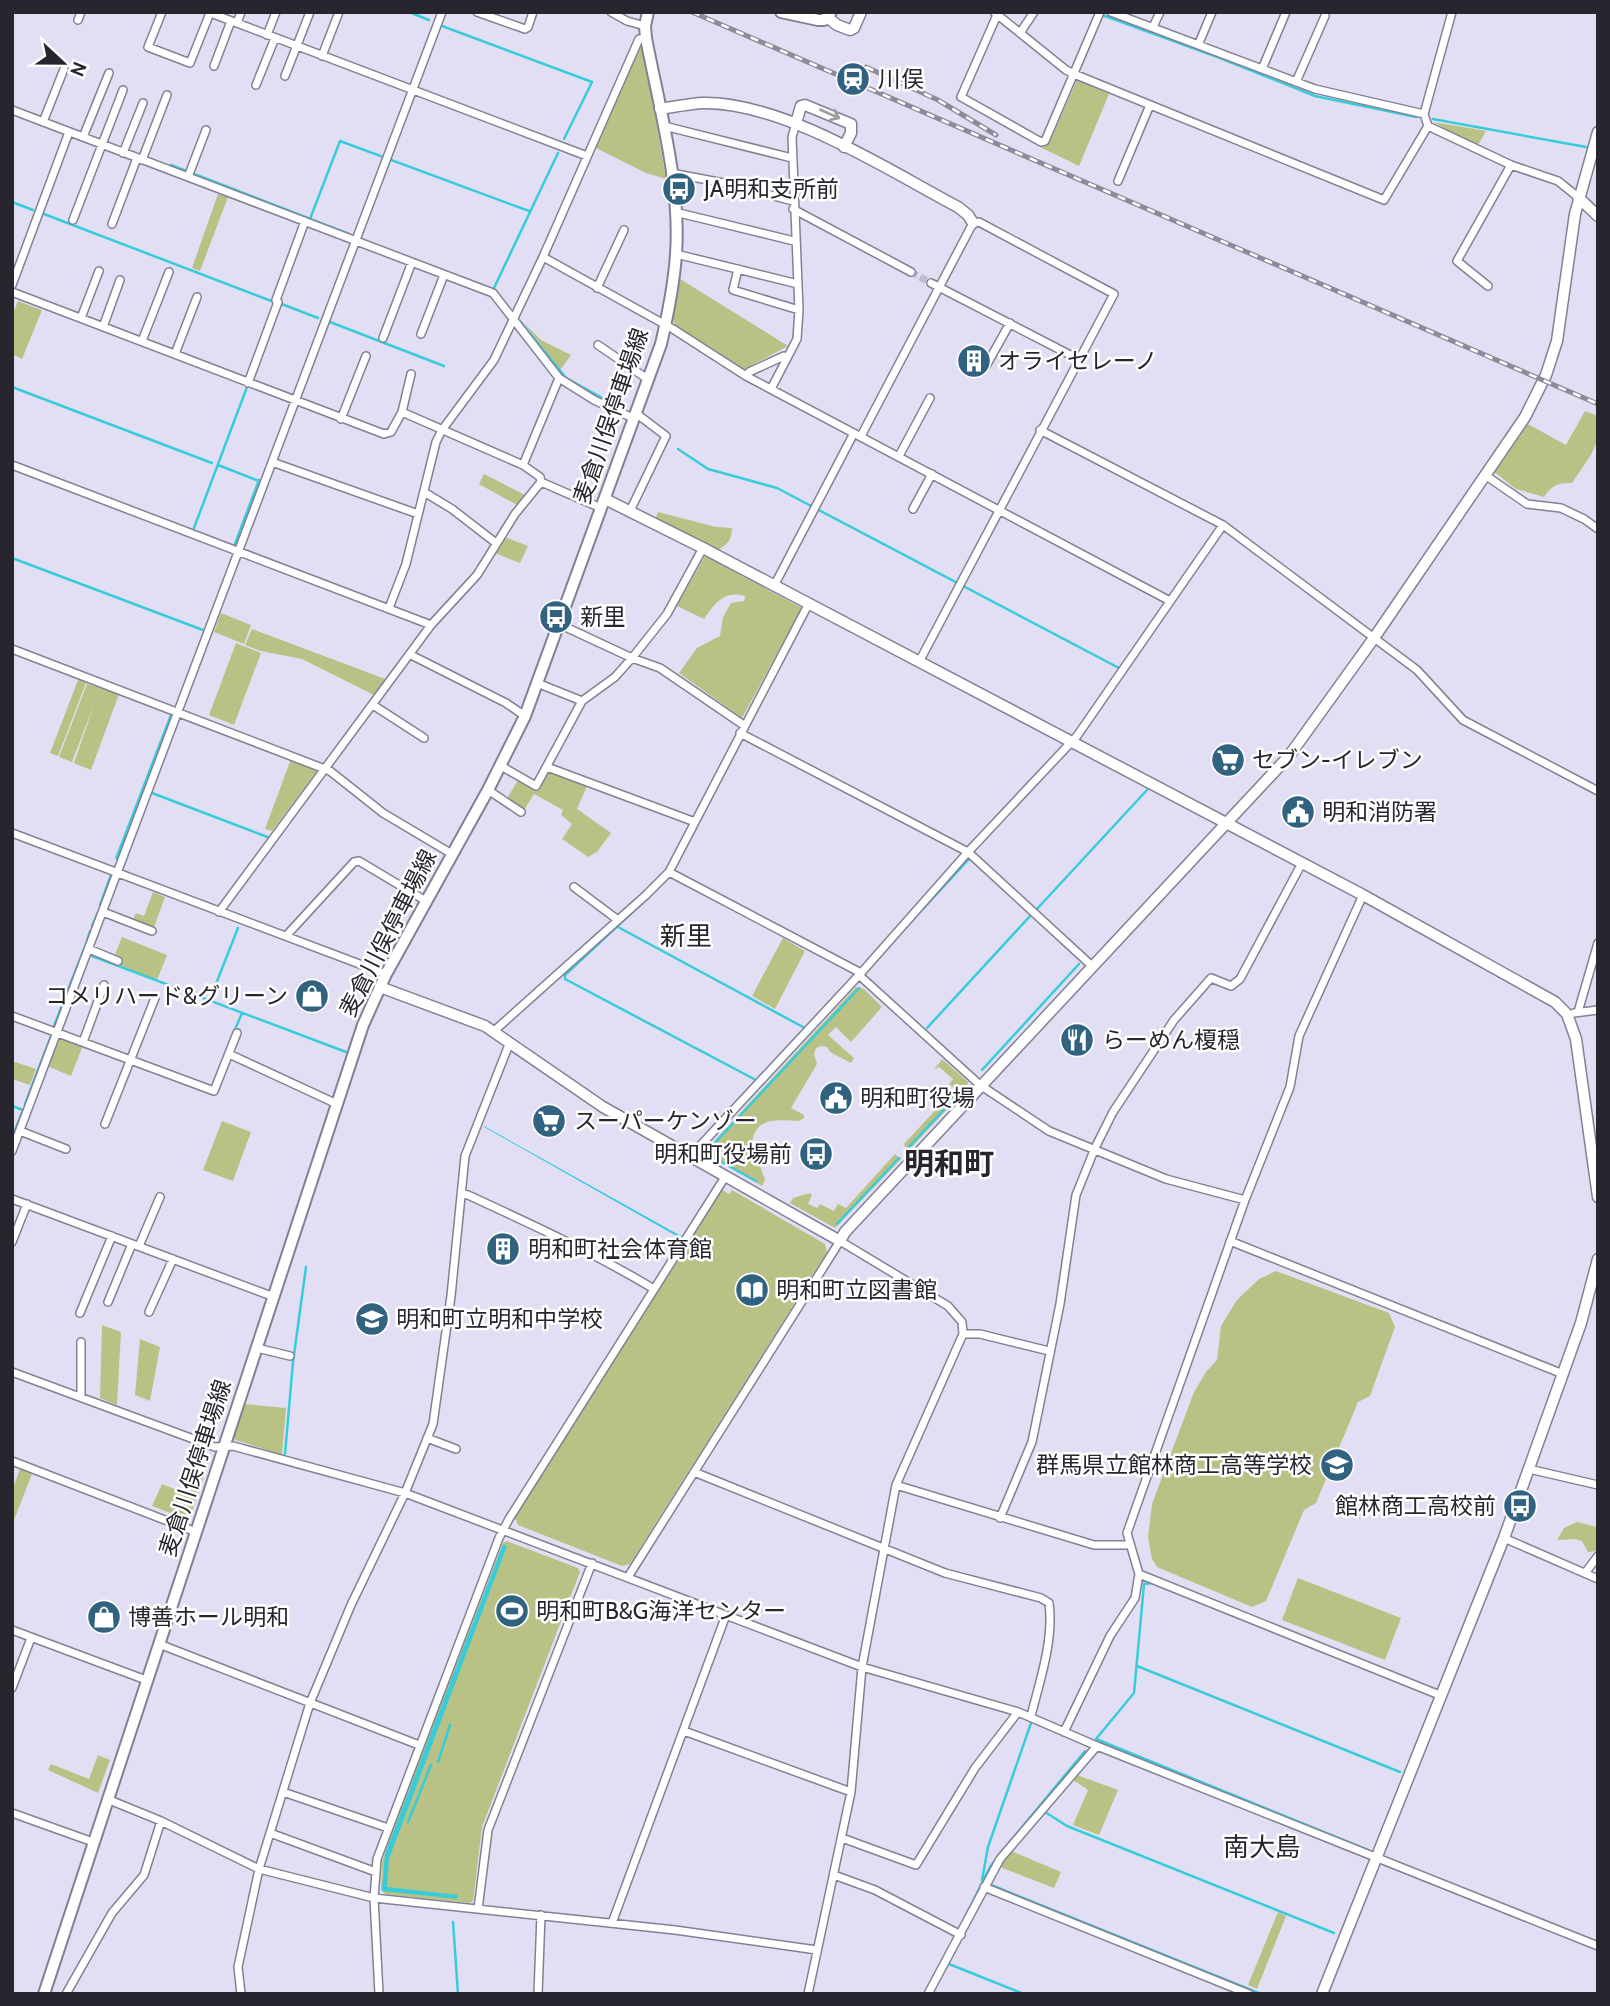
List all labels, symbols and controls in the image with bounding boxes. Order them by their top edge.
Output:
north arrow [28,28,98,98]
text: N [65,59,91,80]
station icon: 川俣 [834,60,872,98]
place label: 川俣 [878,65,924,93]
one-way arrow [819,108,840,121]
bus stop icon: JA明和支所前 [660,170,698,208]
place label: JA明和支所前 [703,175,839,203]
street label: 麦倉川俣停車場線 [568,324,654,508]
building icon: オライセレーノ [955,342,993,380]
place label: オライセレーノ [998,347,1158,375]
bus stop icon: 新里 [537,598,575,636]
place label: 新里 [580,603,626,631]
supermarket icon: セブン-イレブン [1209,741,1247,779]
place label: セブン-イレブン [1252,746,1423,774]
public building icon: 明和消防署 [1279,793,1317,831]
place label: 明和消防署 [1322,798,1437,826]
street label: 麦倉川俣停車場線 [334,845,442,1021]
district label: 新里 [660,920,712,952]
shop icon: コメリハード&グリーン [293,977,331,1015]
place label: コメリハード&グリーン [45,982,288,1010]
restaurant icon: らーめん榎穏 [1058,1021,1096,1059]
place label: らーめん榎穏 [1102,1026,1240,1054]
public building icon: 明和町役場 [817,1079,855,1117]
place label: 明和町役場 [860,1084,975,1112]
supermarket icon: スーパーケンゾー [530,1102,568,1140]
place label: スーパーケンゾー [574,1107,757,1135]
bus stop icon: 明和町役場前 [797,1135,835,1173]
place label: 明和町役場前 [654,1140,792,1168]
district label: 明和町 [904,1145,994,1182]
building icon: 明和町社会体育館 [484,1230,522,1268]
place label: 明和町社会体育館 [528,1235,712,1263]
library icon: 明和町立図書館 [733,1271,771,1309]
place label: 明和町立図書館 [776,1276,937,1304]
school or university icon: 明和町立明和中学校 [353,1300,391,1338]
place label: 明和町立明和中学校 [396,1305,603,1333]
street label: 麦倉川俣停車場線 [153,1376,237,1560]
school or university icon: 群馬県立館林商工高等学校 [1318,1446,1356,1484]
place label: 群馬県立館林商工高等学校 [1036,1451,1312,1479]
bus stop icon: 館林商工高校前 [1501,1487,1539,1525]
place label: 館林商工高校前 [1335,1492,1496,1520]
sports icon: 明和町B&G海洋センター [493,1592,531,1630]
place label: 明和町B&G海洋センター [536,1597,786,1625]
shop icon: 博善ホール明和 [85,1598,123,1636]
place label: 博善ホール明和 [128,1603,289,1631]
district label: 南大島 [1223,1831,1301,1863]

